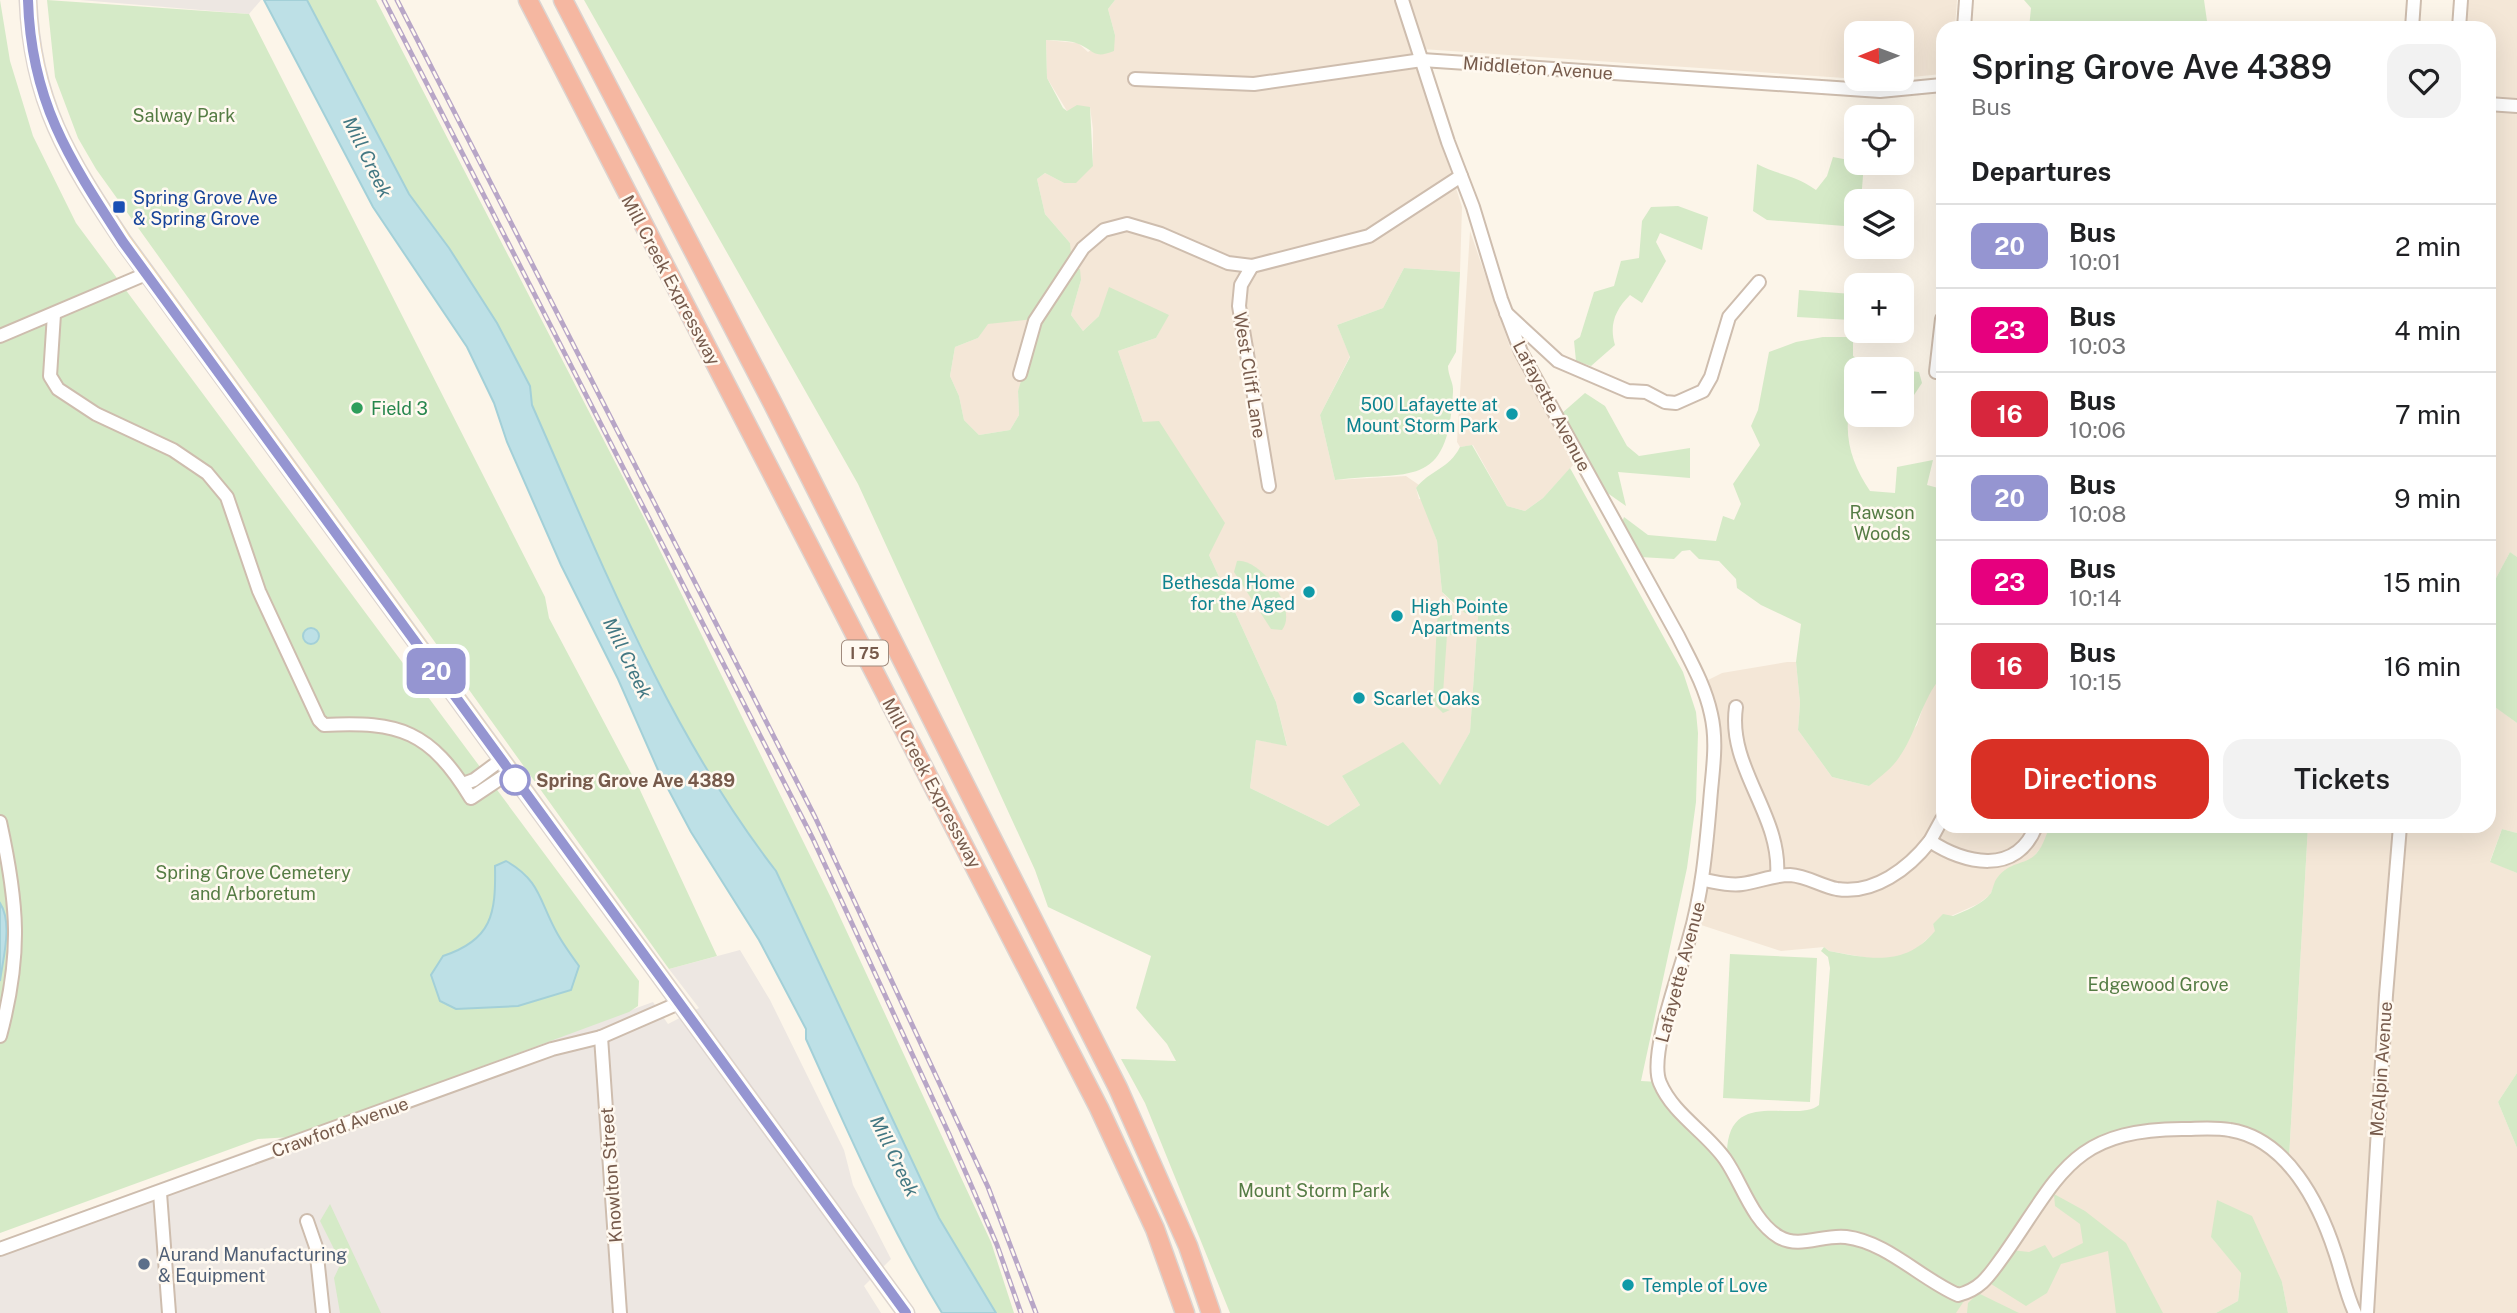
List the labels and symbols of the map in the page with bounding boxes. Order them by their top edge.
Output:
north arrow [1844,21,1914,91]
street label: Middleton Avenue [1462,52,1614,84]
park label: Salway Park [133,105,235,126]
water label: Mill Creek [339,113,397,202]
place label: Spring Grove Ave & Spring Grove [133,187,278,229]
street label: Mill Creek Expressway [617,191,725,369]
marker: Spring Grove Ave & Spring Grove [111,199,127,215]
street label: West Cliff Lane [1230,310,1270,440]
street label: Lafayette Avenue [1509,337,1595,475]
place label: 500 Lafayette at Mount Storm Park [1346,394,1498,436]
place label: Field 3 [371,398,428,419]
marker: Field 3 [349,400,365,416]
marker: 500 Lafayette at Mount Storm Park [1504,406,1520,422]
park label: Rawson Woods [1849,502,1915,544]
place label: Bethesda Home for the Aged [1162,572,1295,614]
marker: Bethesda Home for the Aged [1301,584,1317,600]
place label: High Pointe Apartments [1411,596,1510,638]
marker: High Pointe Apartments [1389,608,1405,624]
water label: Mill Creek [599,614,657,703]
road number: I 75 [842,640,888,666]
line badge: 20 [404,648,467,694]
place label: Scarlet Oaks [1373,688,1480,709]
marker: Scarlet Oaks [1351,690,1367,706]
street label: Mill Creek Expressway [878,694,986,872]
marker: Spring Grove Ave 4389 [500,765,530,795]
place label: Spring Grove Ave 4389 [536,770,735,791]
park label: Spring Grove Cemetery and Arboretum [155,862,351,904]
street label: Lafayette Avenue [1651,899,1709,1045]
park label: Edgewood Grove [2087,974,2229,995]
street label: McAlpin Avenue [2366,1001,2396,1137]
street label: Crawford Avenue [269,1093,411,1161]
street label: Knowlton Street [596,1107,626,1243]
water label: Mill Creek [866,1112,924,1201]
park label: Mount Storm Park [1238,1180,1390,1201]
place label: Aurand Manufacturing & Equipment [158,1244,347,1286]
marker: Aurand Manufacturing & Equipment [136,1256,152,1272]
place label: Temple of Love [1642,1275,1768,1296]
marker: Temple of Love [1620,1277,1636,1293]

